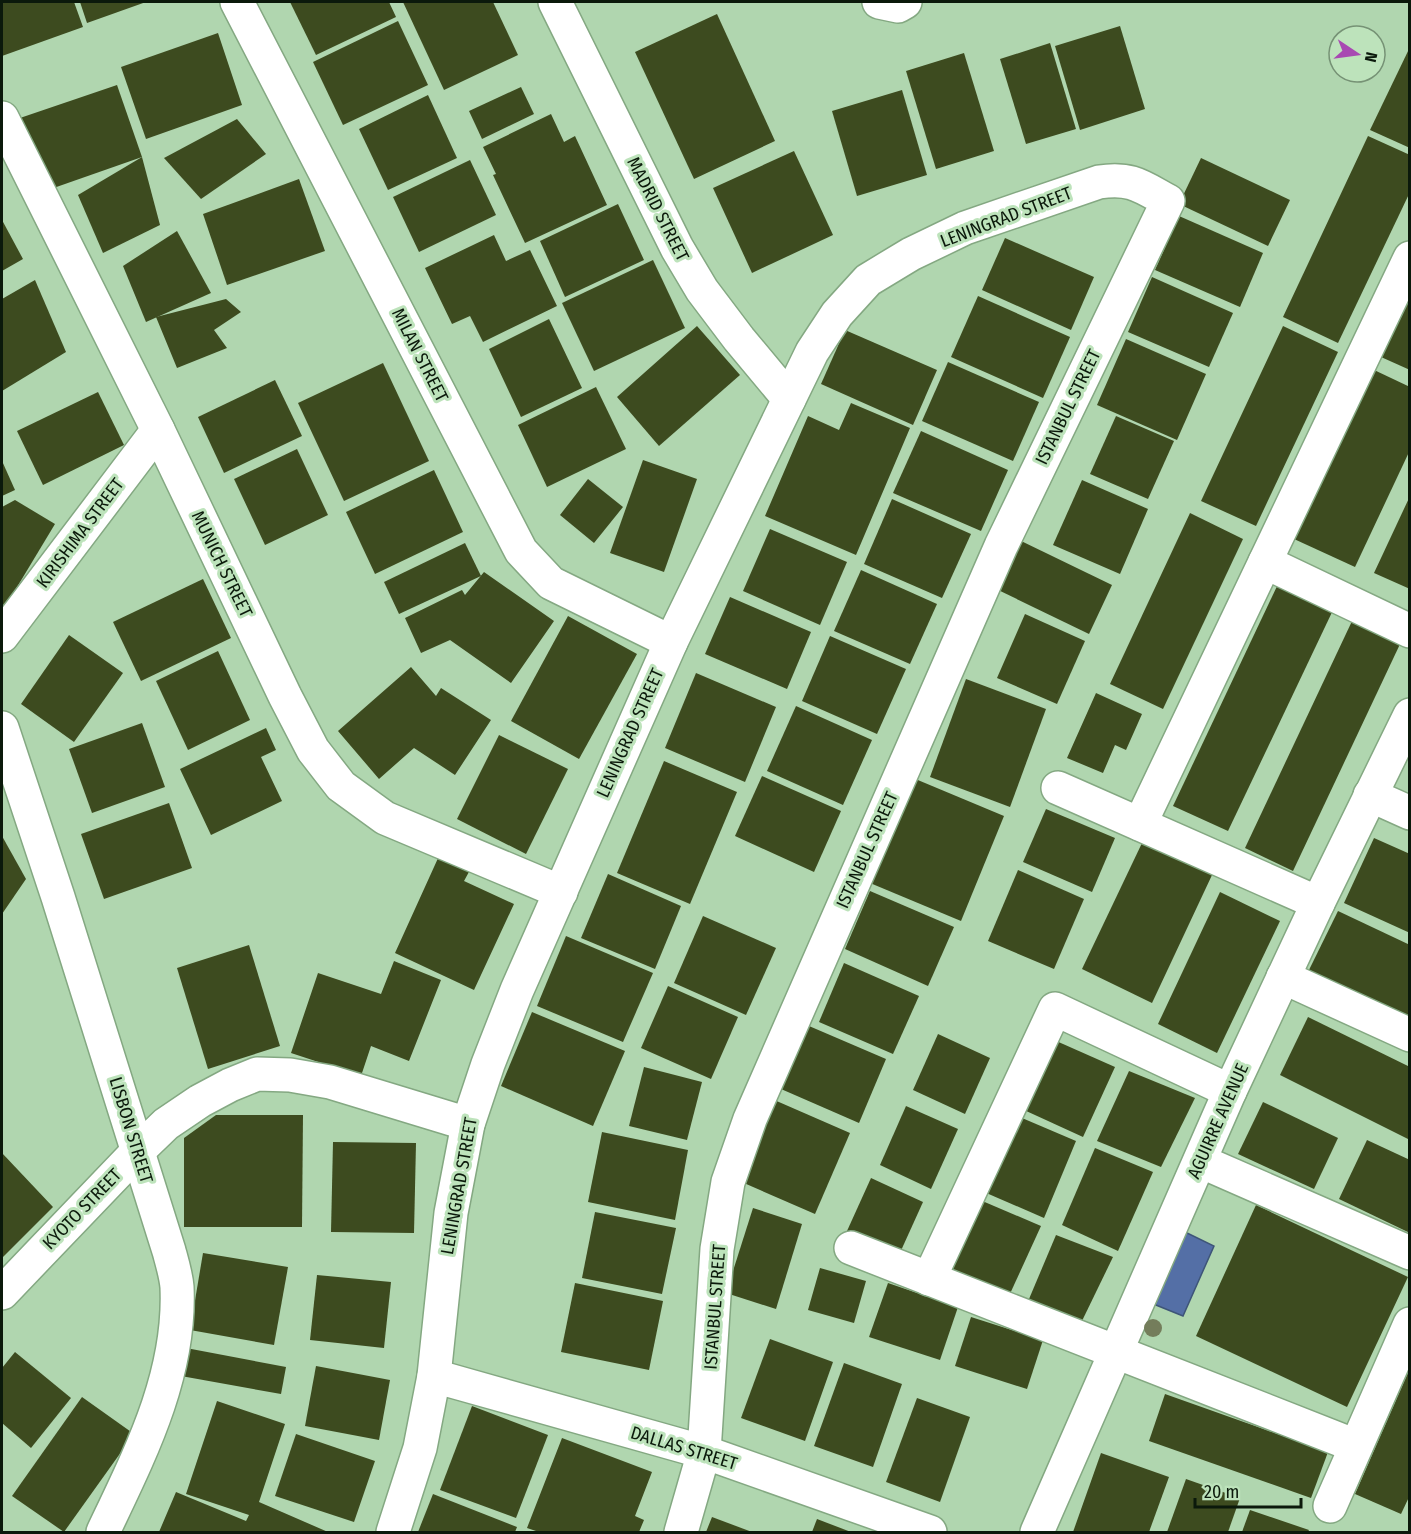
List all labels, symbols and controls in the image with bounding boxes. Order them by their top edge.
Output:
north arrow [1327,24,1387,84]
text: N [1361,50,1381,64]
street label: MADRID STREET [622,153,694,265]
street label: LENINGRAD STREET [937,182,1076,252]
street label: MILAN STREET [387,305,453,406]
street label: ISTANBUL STREET [1031,345,1106,468]
street label: KIRISHIMA STREET [32,473,129,592]
street label: MUNICH STREET [187,507,257,621]
street label: LENINGRAD STREET [592,664,669,801]
street label: ISTANBUL STREET [831,788,903,912]
street label: AGUIRRE AVENUE [1183,1060,1253,1182]
street label: LISBON STREET [104,1074,158,1186]
street label: LENINGRAD STREET [436,1115,482,1256]
street label: KYOTO STREET [38,1164,126,1254]
street label: ISTANBUL STREET [700,1243,730,1370]
street label: DALLAS STREET [628,1421,741,1475]
scale bar [1195,1471,1302,1509]
text: 20 m [1204,1481,1239,1503]

